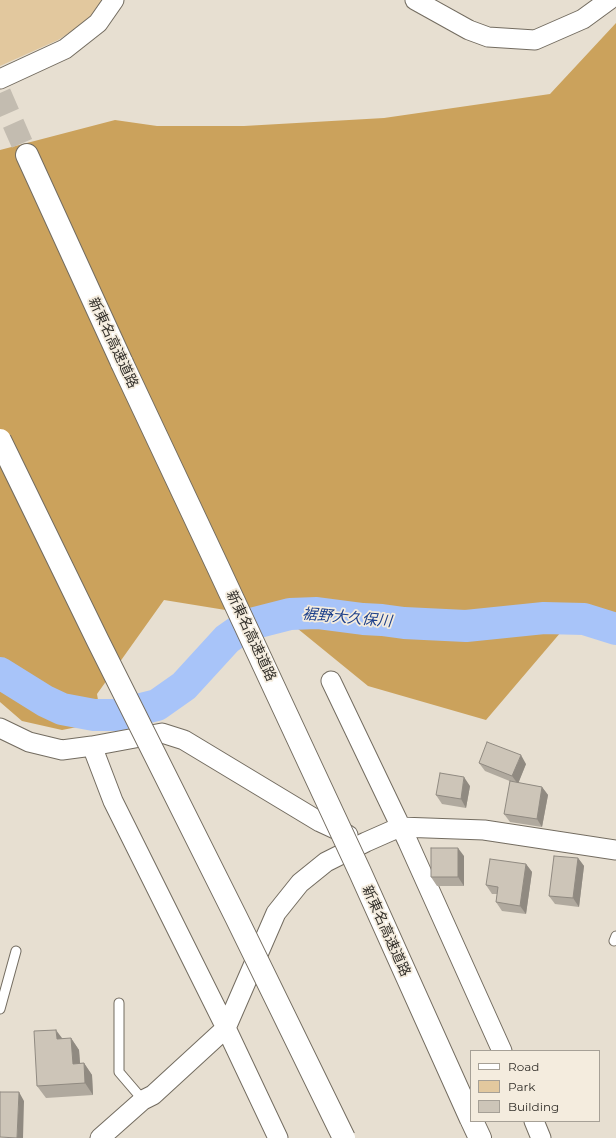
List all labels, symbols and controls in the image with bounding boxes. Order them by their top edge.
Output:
street label: 新東名高速道路 [85,295,141,391]
street label: 新東名高速道路 [223,588,279,684]
water label: 裾野大久保川 [301,605,393,631]
street label: 新東名高速道路 [358,883,414,979]
legend [470,1050,600,1122]
text: Road [508,1059,539,1074]
text: Park [508,1079,535,1094]
text: Building [508,1099,559,1114]

